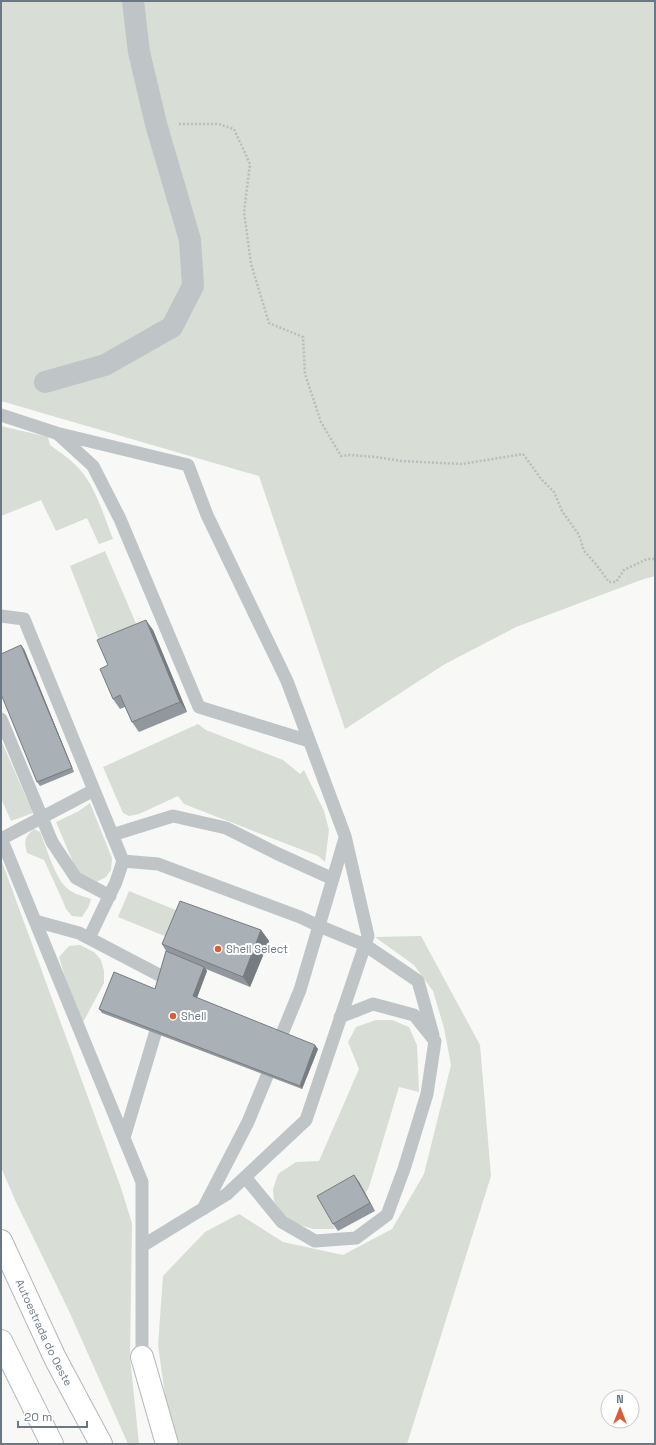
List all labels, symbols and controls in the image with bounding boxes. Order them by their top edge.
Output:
place label: Shell Select [226,942,288,956]
marker: Shell Select [213,944,223,954]
place label: Shell [181,1009,206,1023]
marker: Shell [168,1011,178,1021]
street label: Autoestrada do Oeste [13,1277,76,1388]
north arrow [600,1389,640,1429]
text: N [616,1392,624,1406]
scale bar [18,1403,87,1429]
text: 20 m [24,1409,52,1425]

